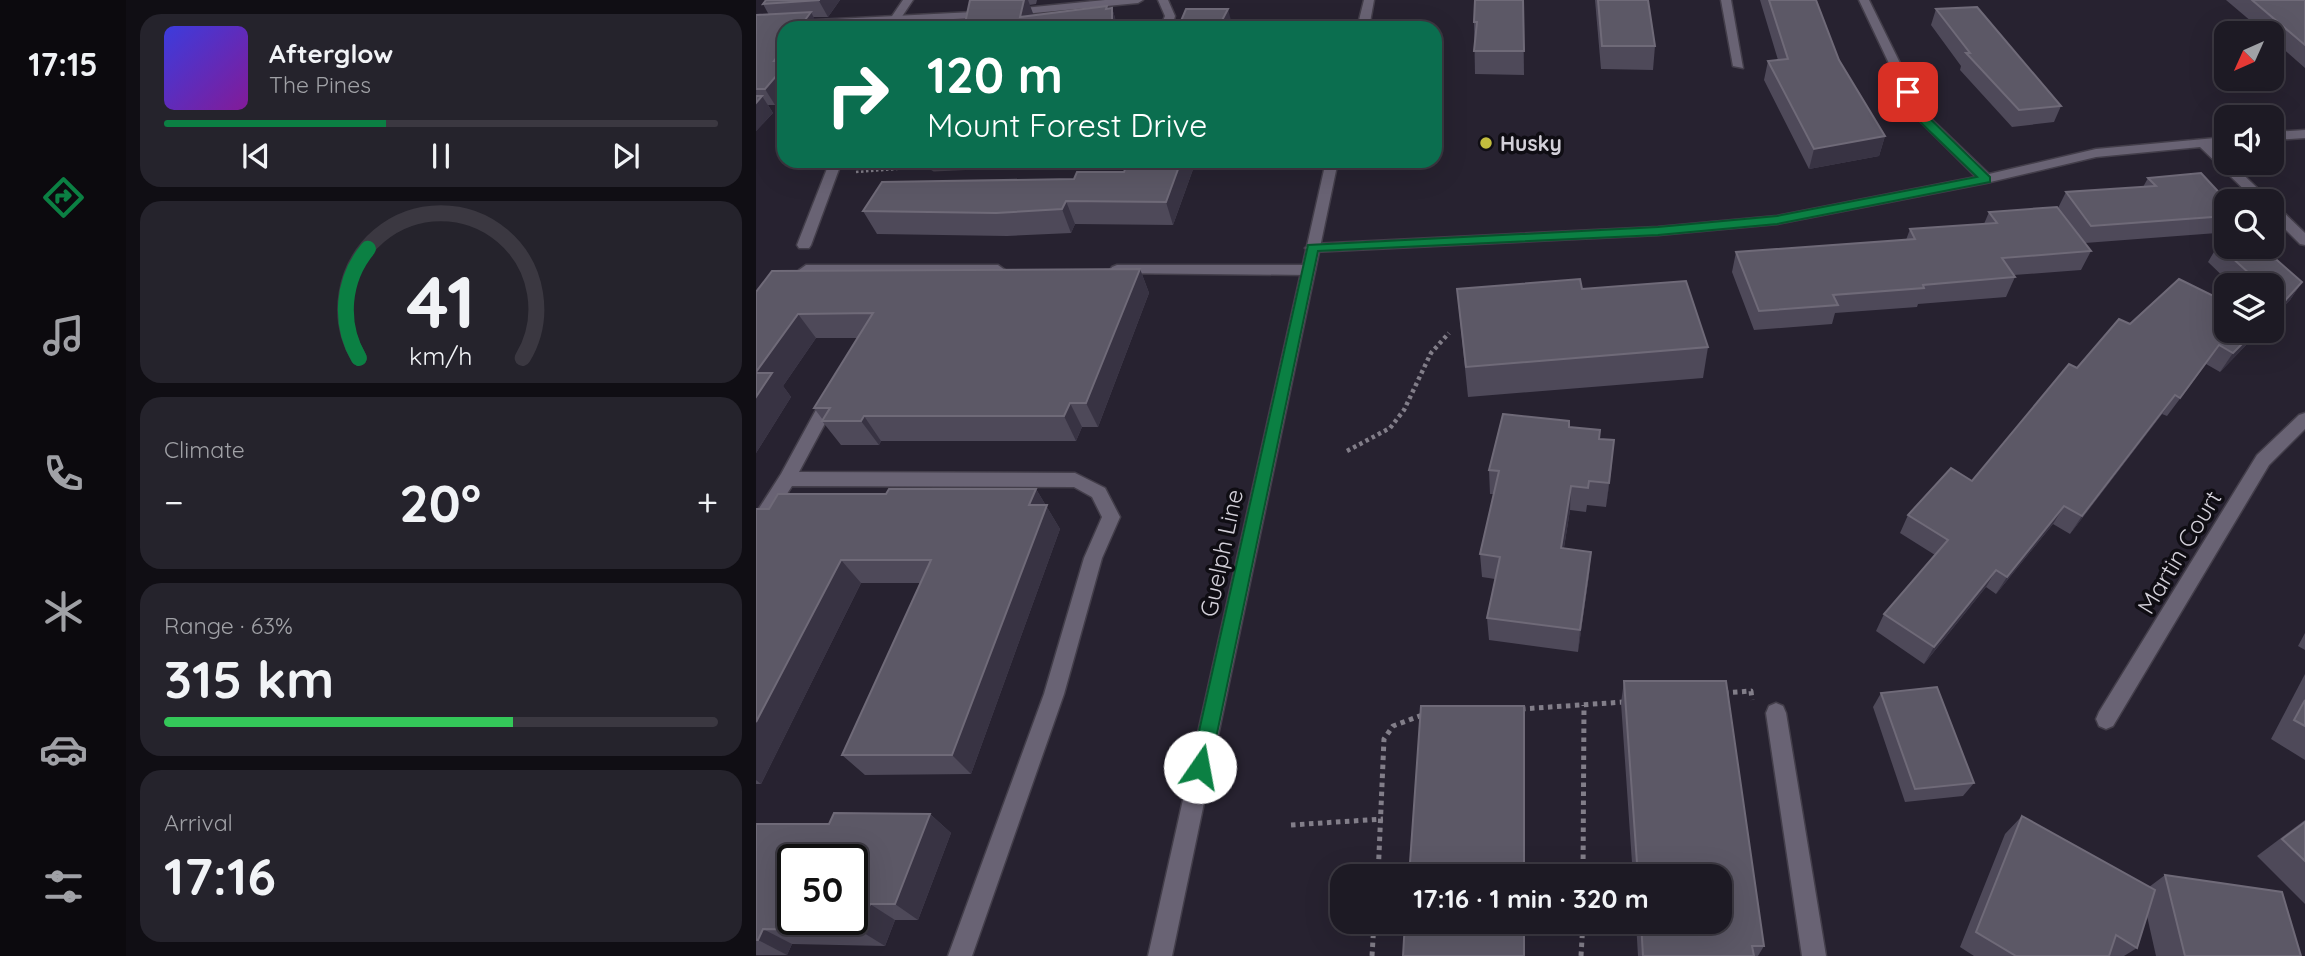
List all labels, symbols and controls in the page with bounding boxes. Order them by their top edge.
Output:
north arrow [2214,21,2284,91]
map controls [2214,21,2284,343]
text: Afterglow [269,37,393,70]
text: 17:15 [28,44,98,84]
text: 120 m [927,44,1063,105]
icon: right [812,49,903,140]
pin [1878,62,1938,122]
text: The Pines [269,70,371,99]
icon: arrive [1889,73,1927,111]
text: Mount Forest Drive [927,105,1207,145]
button: sound [2214,105,2284,175]
place label: Husky [1500,130,1562,156]
marker: Husky [1478,135,1494,151]
icon: previous [237,137,275,175]
icon: pause [422,137,460,175]
icon: next [607,137,645,175]
icon: directions [39,173,88,222]
button: search [2214,189,2284,259]
text: 41 [407,255,475,346]
button: layers [2214,273,2284,343]
icon: music [39,311,88,360]
text: km/h [409,339,473,370]
text: Climate [164,435,245,464]
icon: phone [39,449,88,498]
text: 20° [399,470,481,535]
text: − [164,478,184,526]
text: + [697,478,718,526]
street label: Martin Court [2130,485,2228,619]
street label: Guelph Line [1193,487,1249,619]
icon: climate [39,587,88,636]
text: Range · 63% [164,611,293,640]
text: 315 km [164,646,334,711]
icon: car [39,725,88,774]
position arrow [1163,730,1237,804]
text: Arrival [164,808,233,837]
text: 17:16 [164,843,276,908]
speed limit sign: 50 [777,844,868,935]
icon: filters [39,862,88,911]
text: 17:16 · 1 min · 320 m [1413,882,1649,915]

